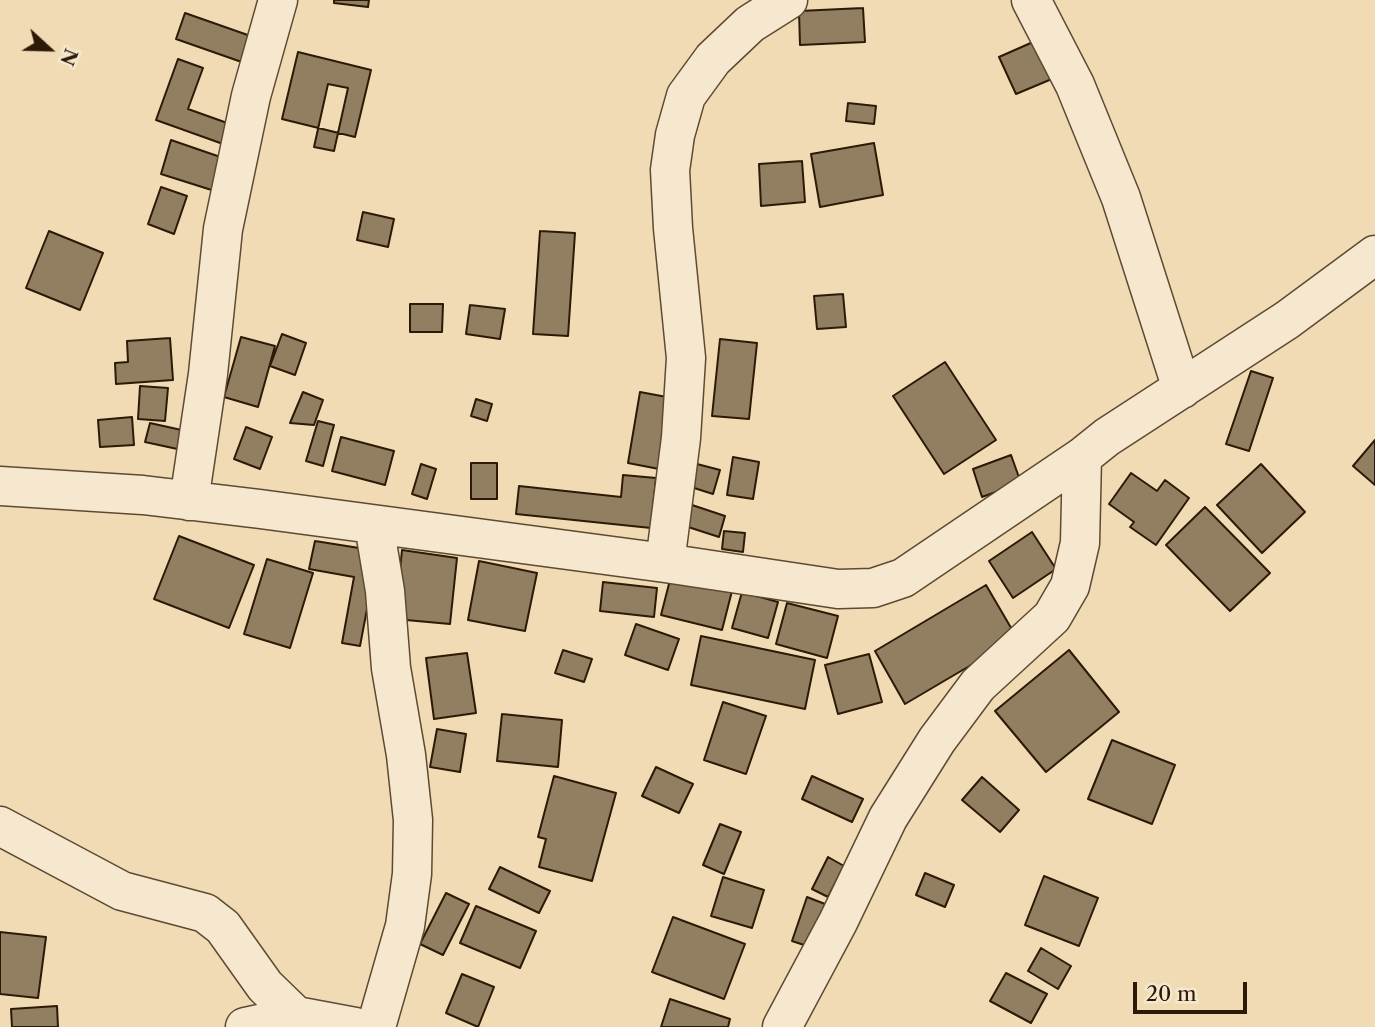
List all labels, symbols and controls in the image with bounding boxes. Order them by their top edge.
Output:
north arrow [14,14,84,84]
text: N [55,45,83,69]
scale bar [1137,968,1251,1012]
text: 20 m [1146,981,1197,1006]

